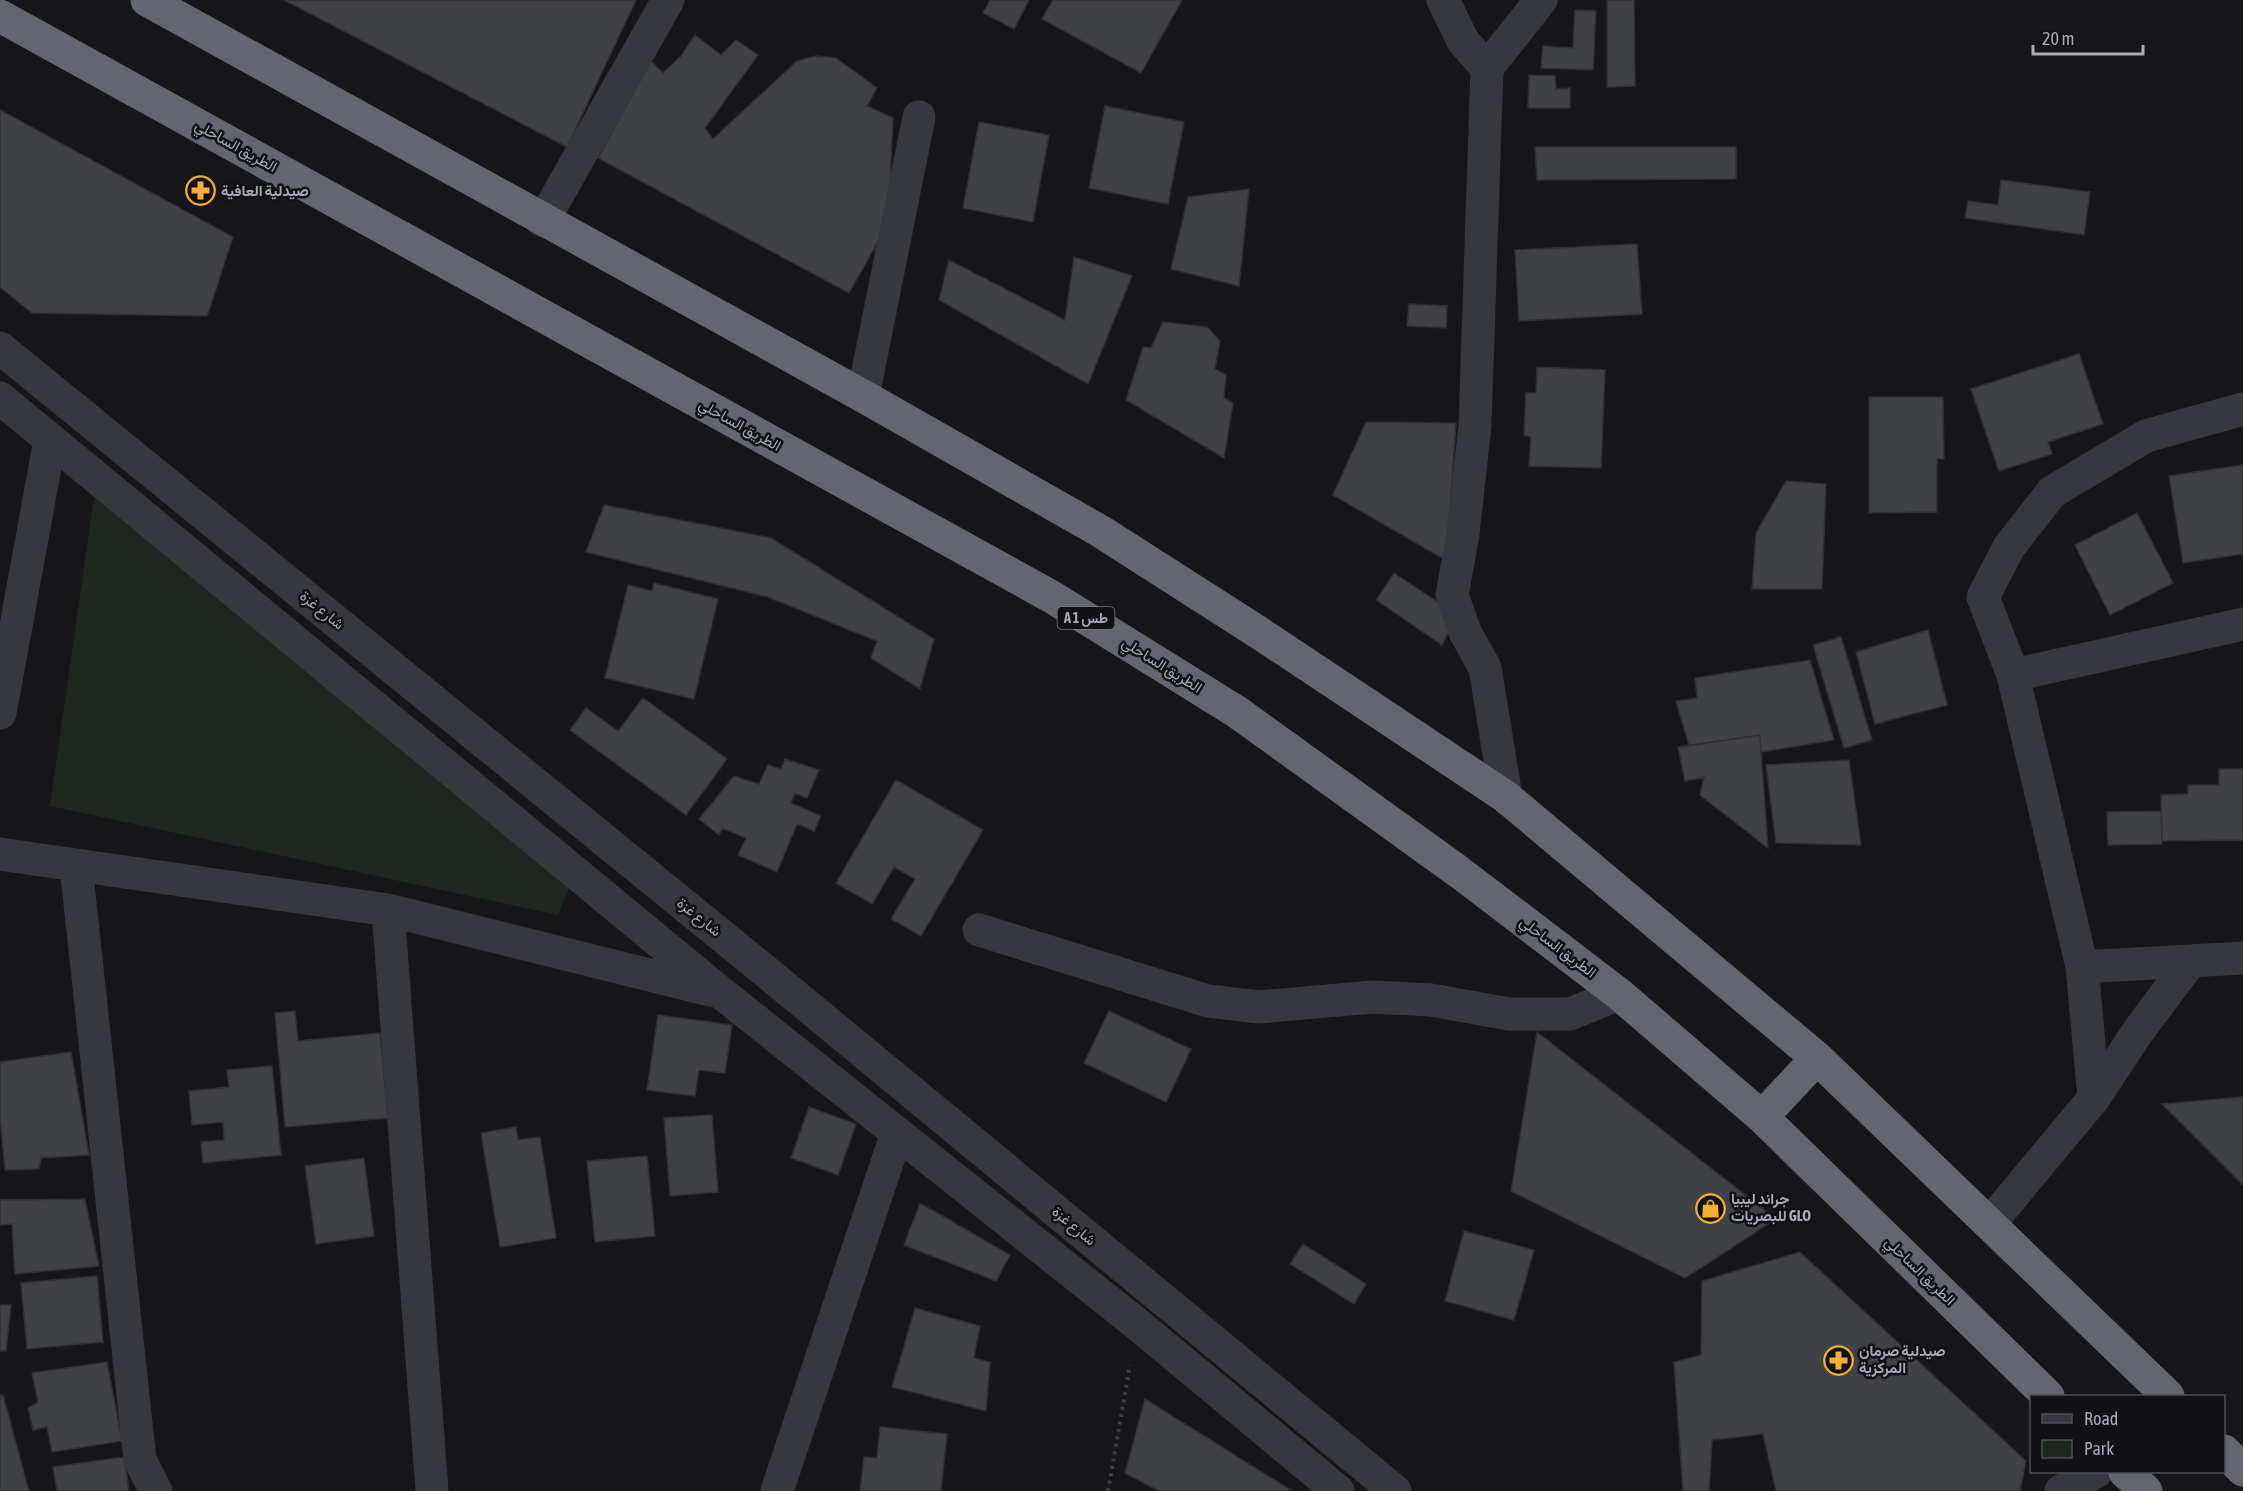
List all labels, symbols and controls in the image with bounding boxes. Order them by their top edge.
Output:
scale bar [2033,18,2142,56]
text: 20 m [2042,28,2074,49]
street label: الطريق الساحلي [190,116,280,179]
pharmacy icon: صيدلية العافية [184,175,216,207]
place label: صيدلية العافية [221,182,309,200]
street label: الطريق الساحلي [694,395,784,458]
street label: شارع غزة [295,587,348,635]
road number: A 1 طس [1058,607,1114,629]
street label: الطريق الساحلي [1117,633,1205,700]
street label: شارع غزة [672,894,725,942]
street label: الطريق الساحلي [1514,912,1600,985]
place label: جراند ليبيا للبصريات GLO [1731,1190,1811,1225]
shop icon: جراند ليبيا للبصريات GLO [1694,1192,1726,1224]
street label: شارع غزة [1047,1203,1100,1251]
street label: الطريق الساحلي [1878,1233,1959,1312]
place label: صيدلية صرمان المركزية [1859,1342,1946,1377]
pharmacy icon: صيدلية صرمان المركزية [1822,1344,1854,1376]
legend [2030,1395,2225,1473]
text: Road [2084,1408,2118,1429]
text: Park [2084,1438,2114,1459]

